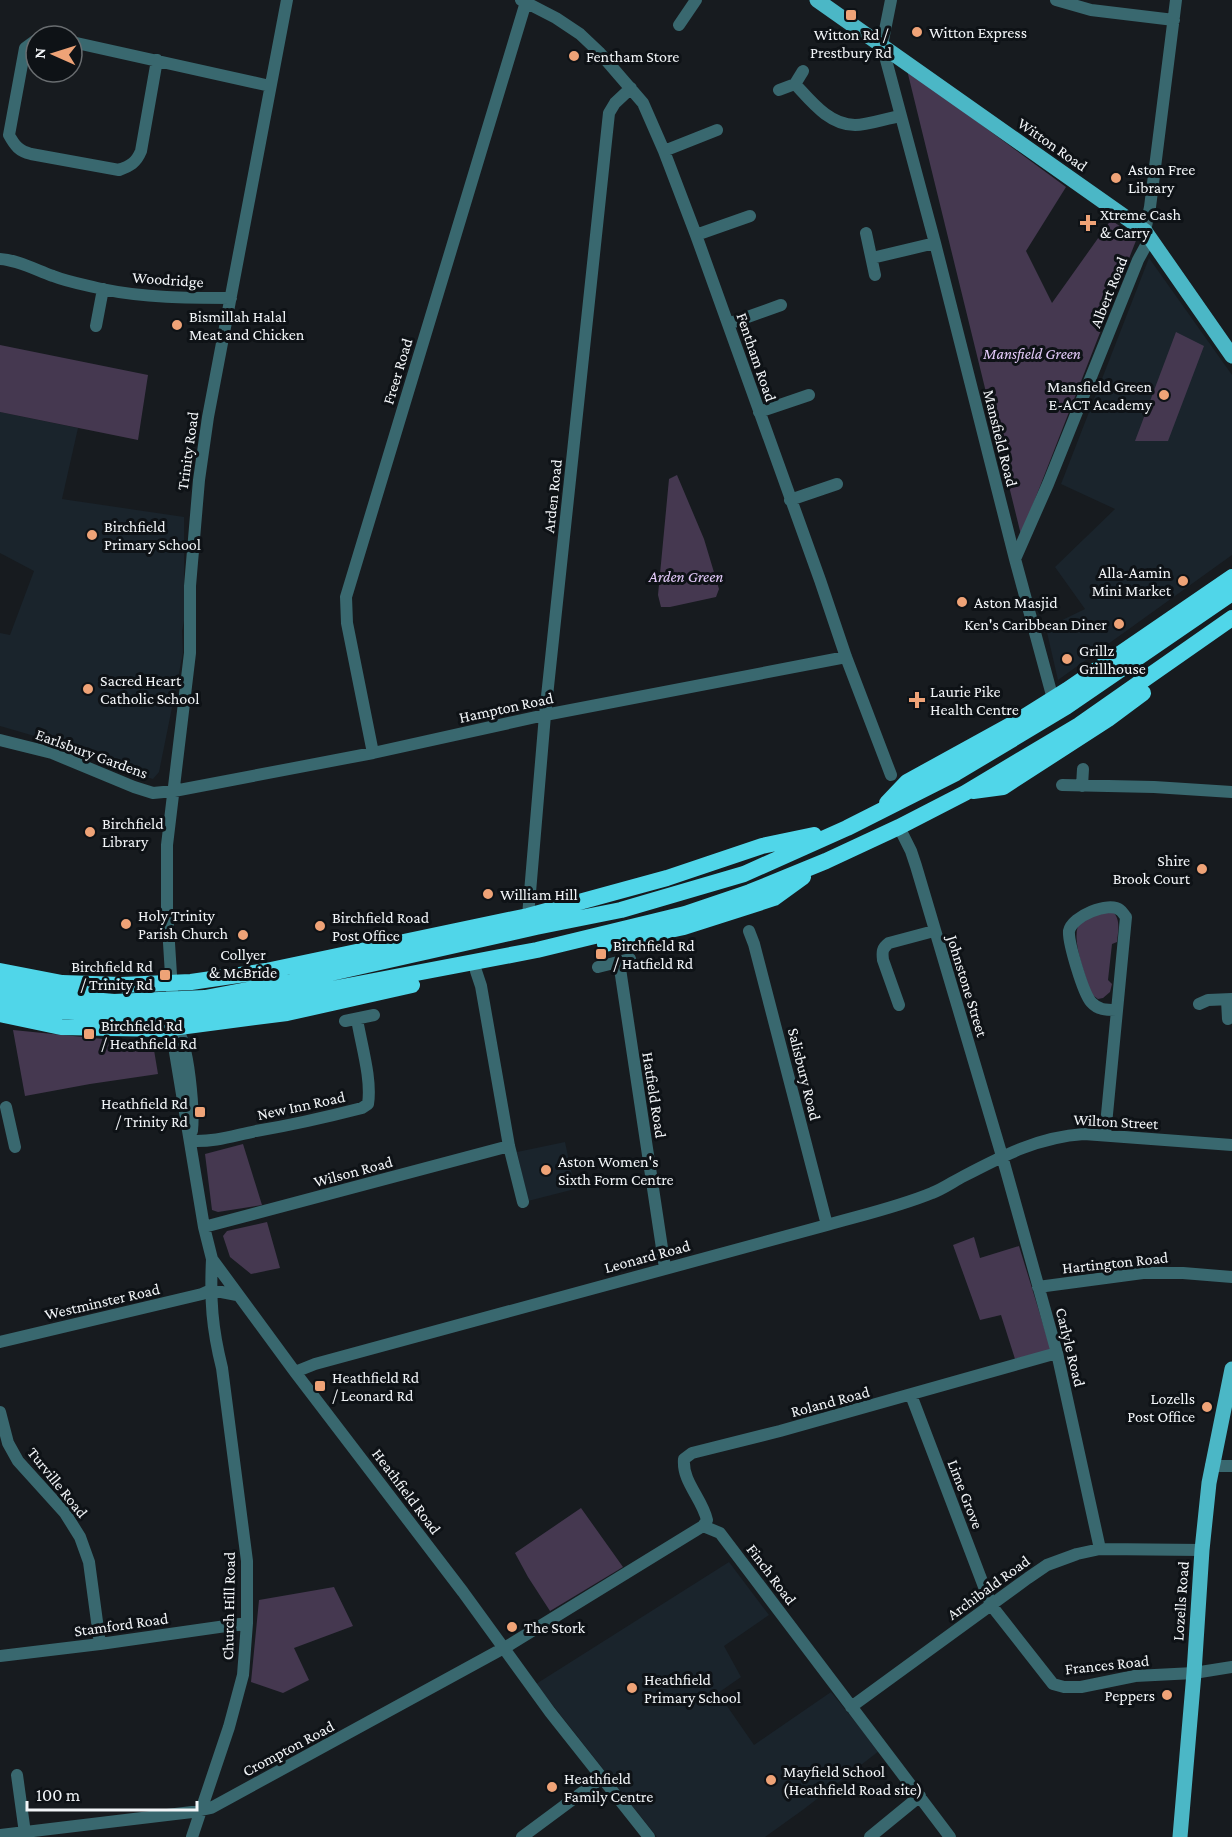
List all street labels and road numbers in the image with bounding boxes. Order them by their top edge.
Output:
street label: Witton Road [1015,114,1091,175]
street label: Albert Road [1087,254,1131,330]
street label: Woodridge [132,269,204,291]
street label: Fentham Road [733,311,780,404]
street label: Freer Road [379,335,416,406]
street label: Mansfield Road [980,388,1021,489]
street label: Trinity Road [174,410,203,492]
street label: Arden Road [540,458,565,534]
street label: Hampton Road [457,689,556,727]
street label: Earlsbury Gardens [33,725,150,783]
street label: Johnstone Street [942,931,991,1040]
street label: Salisbury Road [784,1026,824,1123]
street label: Hatfield Road [639,1051,670,1140]
street label: New Inn Road [255,1088,347,1123]
street label: Wilton Street [1073,1111,1160,1132]
street label: Wilson Road [312,1153,395,1190]
street label: Leonard Road [602,1237,692,1276]
street label: Hartington Road [1061,1248,1170,1278]
street label: Westminster Road [43,1280,162,1323]
street label: Carlyle Road [1052,1306,1089,1389]
street label: Roland Road [789,1383,872,1420]
street label: Turville Road [24,1444,91,1521]
street label: Heathfield Road [369,1445,445,1538]
street label: Lime Grove [945,1457,986,1531]
street label: Finch Road [743,1541,800,1608]
street label: Church Hill Road [219,1551,238,1660]
street label: Archibald Road [944,1552,1033,1623]
street label: Lozells Road [1169,1560,1192,1641]
street label: Stamford Road [73,1609,170,1640]
street label: Frances Road [1064,1652,1151,1677]
street label: Crompton Road [240,1717,338,1781]

